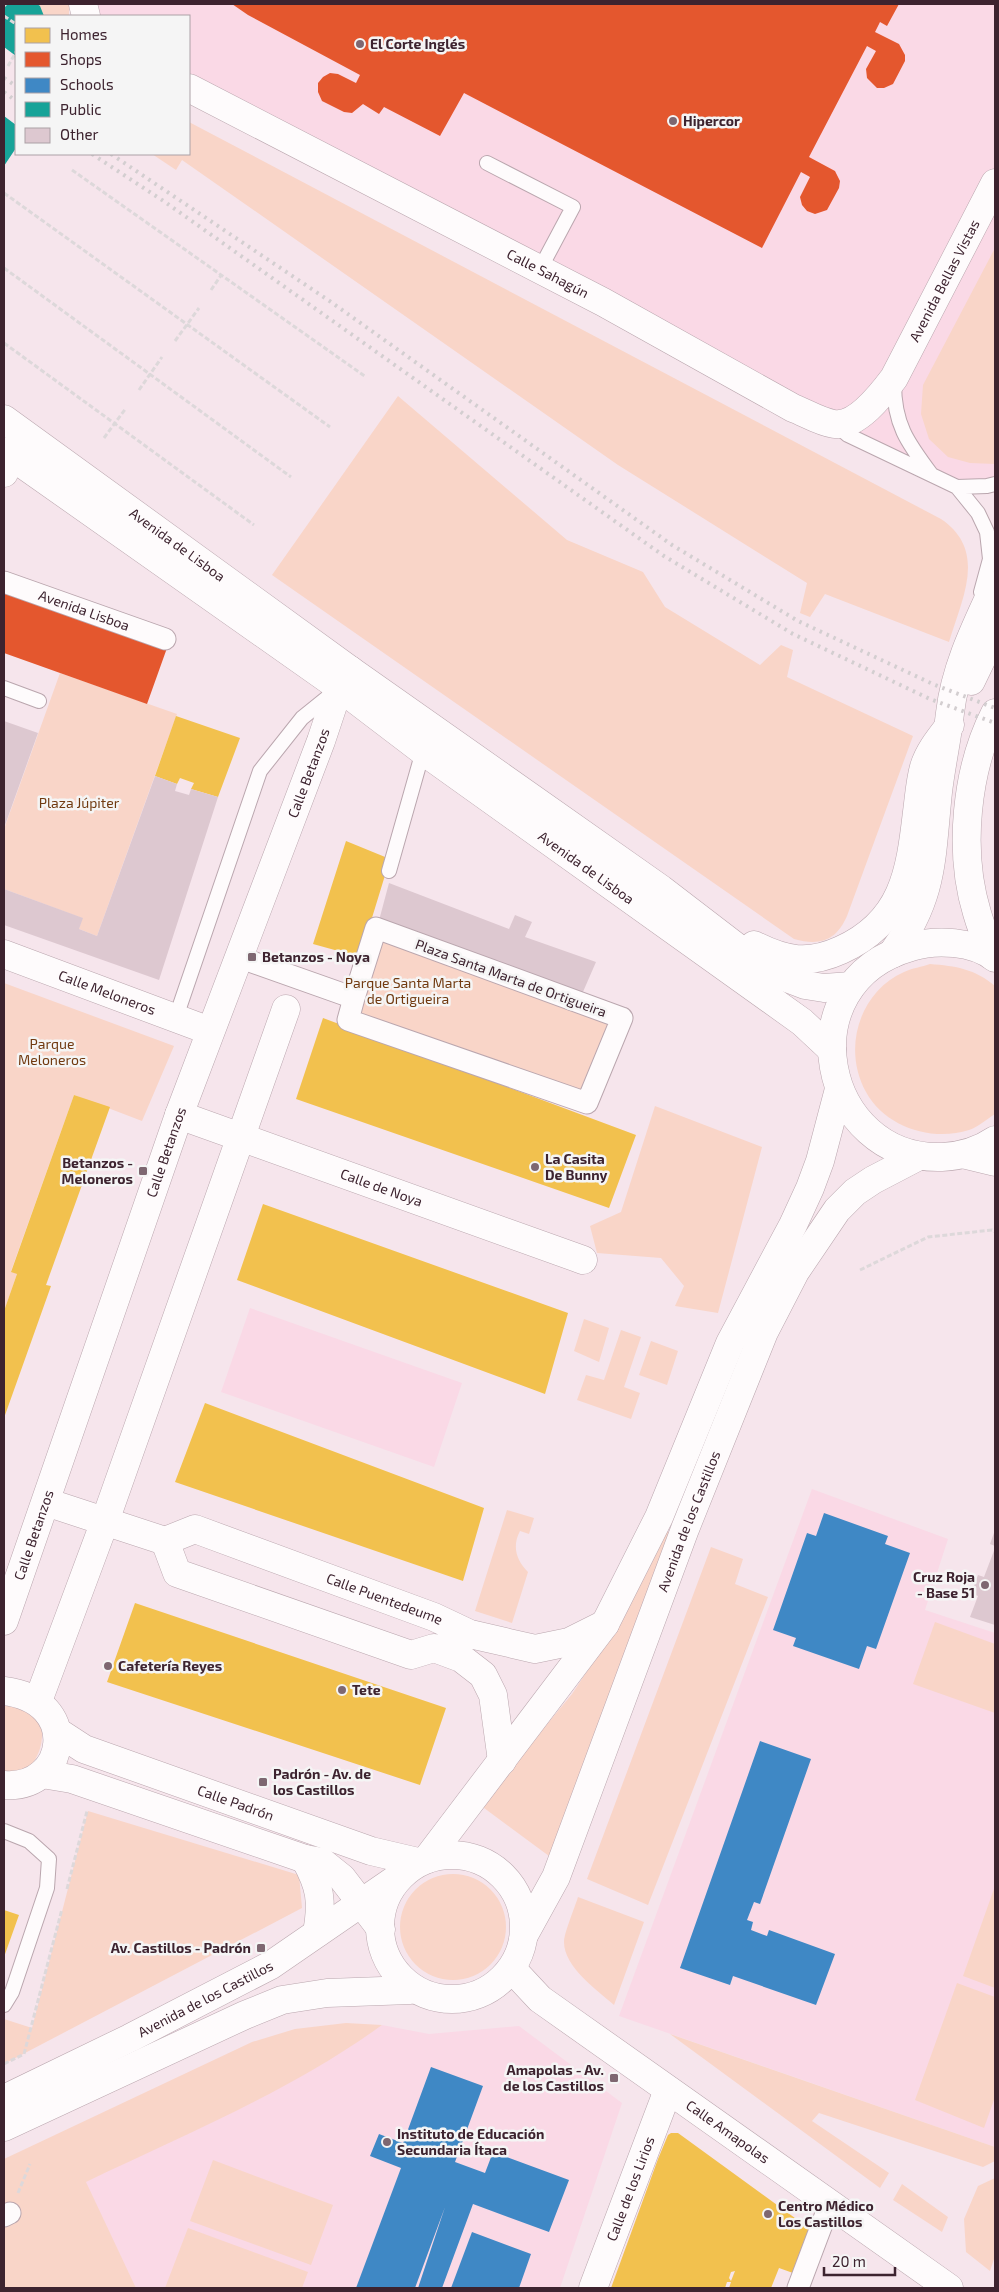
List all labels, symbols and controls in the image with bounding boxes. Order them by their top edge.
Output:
legend [15,15,190,155]
text: Homes [60,25,107,43]
place label: El Corte Inglés [370,35,465,52]
marker: El Corte Inglés [354,38,366,50]
text: Shops [60,50,102,68]
text: Schools [60,75,114,93]
text: Public [60,100,101,118]
place label: Hipercor [683,112,740,129]
marker: Hipercor [667,115,679,127]
text: Other [60,125,99,143]
street label: Avenida Bellas Vistas [905,216,983,344]
street label: Calle Sahagún [504,245,592,301]
street label: Avenida de Lisboa [126,504,229,585]
street label: Avenida Lisboa [37,586,132,634]
street label: Calle Betanzos [284,726,333,820]
park label: Plaza Júpiter [39,794,120,811]
street label: Avenida de Lisboa [535,827,638,907]
street label: Plaza Santa Marta de Ortigueira [413,935,609,1020]
place label: Betanzos - Noya [262,948,370,965]
marker: Betanzos - Noya [246,951,258,963]
street label: Calle Meloneros [56,966,158,1018]
park label: Parque Santa Marta de Ortigueira [345,974,471,1007]
park label: Parque Meloneros [18,1035,86,1068]
street label: Calle Betanzos [142,1105,189,1199]
place label: La Casita De Bunny [545,1150,608,1183]
place label: Betanzos - Meloneros [62,1154,133,1187]
marker: La Casita De Bunny [529,1161,541,1173]
marker: Betanzos - Meloneros [137,1165,149,1177]
street label: Calle de Noya [338,1165,425,1210]
street label: Avenida de los Castillos [654,1448,724,1594]
street label: Calle Betanzos [10,1488,57,1582]
place label: Cruz Roja - Base 51 [913,1568,975,1601]
street label: Calle Puentedeume [324,1569,446,1628]
marker: Cruz Roja - Base 51 [979,1579,991,1591]
place label: Cafetería Reyes [118,1657,222,1674]
marker: Cafetería Reyes [102,1660,114,1672]
place label: Tete [352,1681,381,1698]
marker: Tete [336,1684,348,1696]
place label: Padrón - Av. de los Castillos [273,1765,371,1798]
marker: Padrón - Av. de los Castillos [257,1776,269,1788]
street label: Calle Padrón [195,1781,276,1824]
place label: Av. Castillos - Padrón [111,1939,251,1956]
marker: Av. Castillos - Padrón [255,1942,267,1954]
street label: Avenida de los Castillos [135,1956,276,2040]
place label: Amapolas - Av. de los Castillos [503,2061,604,2094]
marker: Amapolas - Av. de los Castillos [608,2072,620,2084]
street label: Calle Amapolas [683,2096,773,2167]
place label: Instituto de Educación Secundaria Ítaca [397,2125,544,2158]
street label: Calle de los Lirios [603,2134,658,2243]
marker: Instituto de Educación Secundaria Ítaca [381,2136,393,2148]
place label: Centro Médico Los Castillos [778,2197,874,2230]
marker: Centro Médico Los Castillos [762,2208,774,2220]
scale bar [824,2244,895,2276]
text: 20 m [832,2252,866,2270]

